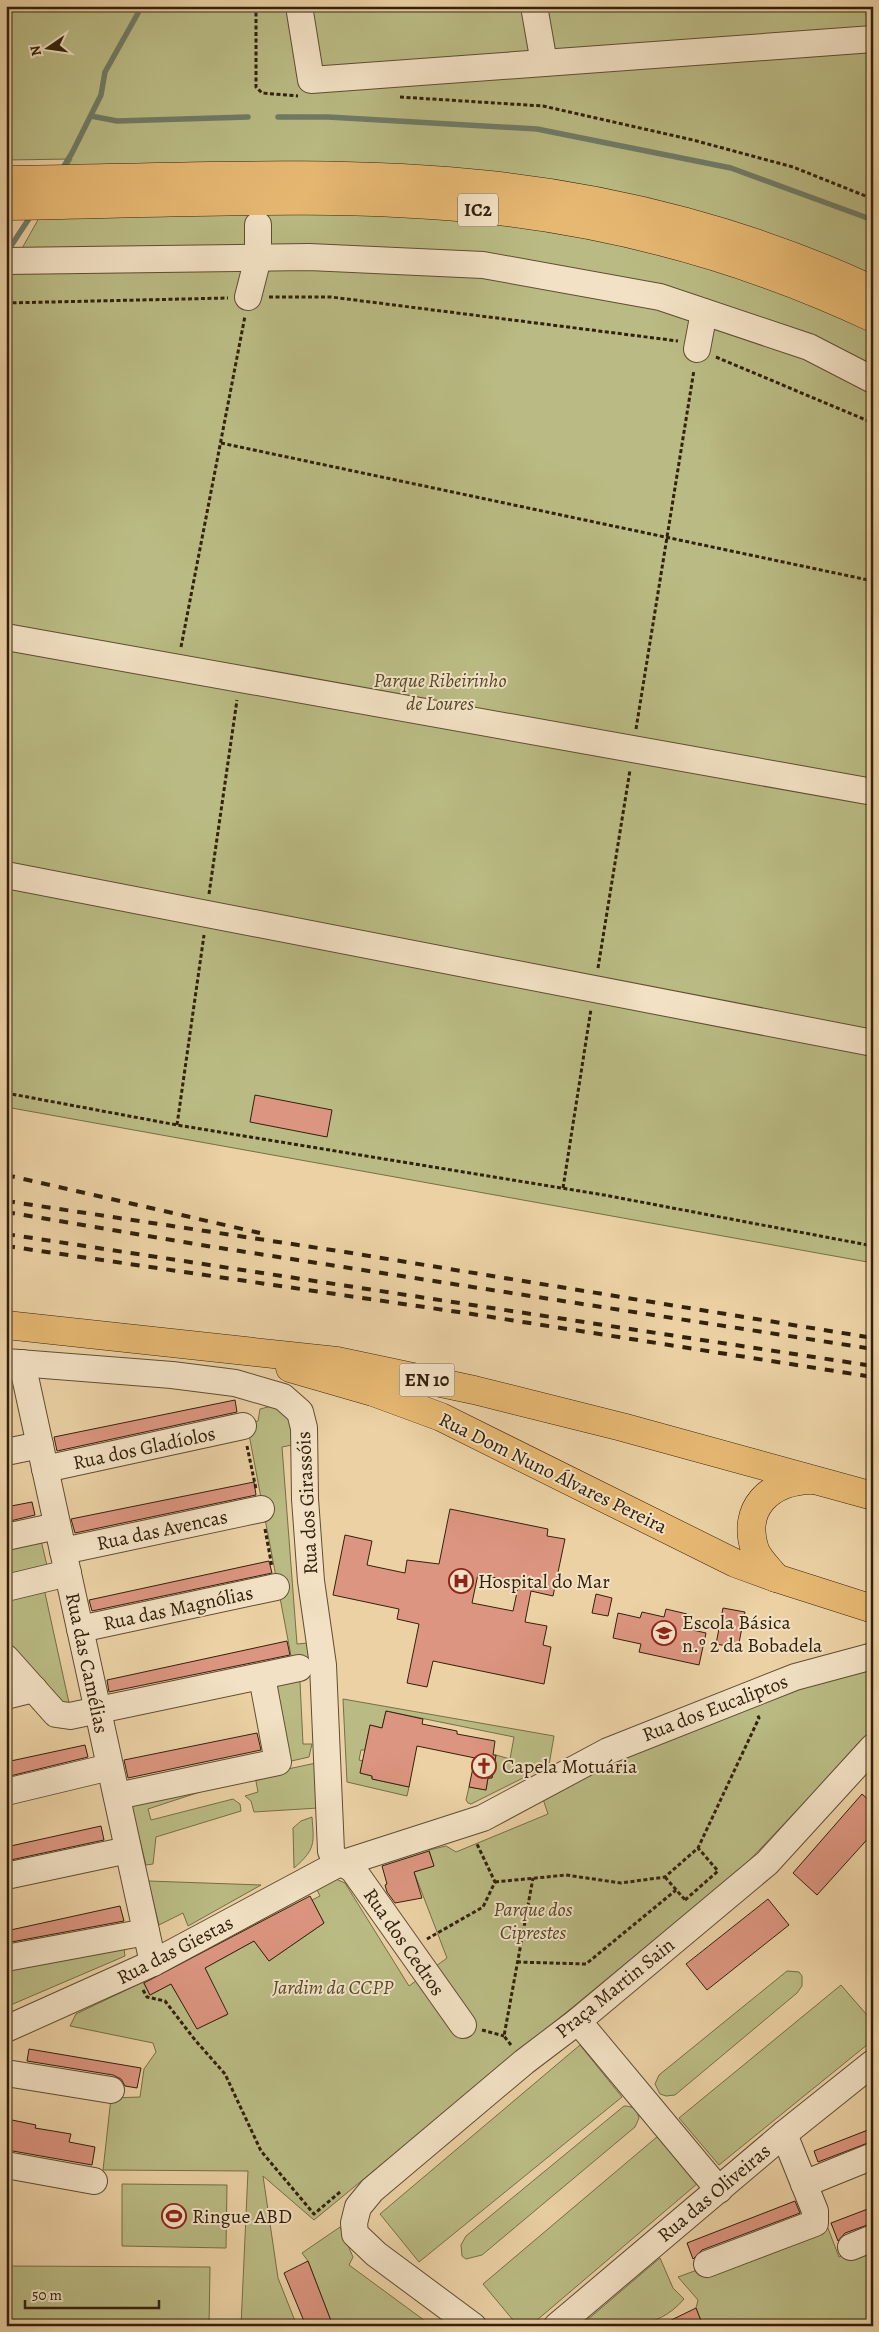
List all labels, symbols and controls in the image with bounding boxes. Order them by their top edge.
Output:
north arrow [22,22,72,72]
text: N [25,44,46,58]
road number: IC2 [458,194,498,226]
park label: Parque Ribeirinho de Loures [373,667,507,717]
road number: EN 10 [400,1364,454,1396]
street label: Rua Dom Nuno Álvares Pereira [434,1406,672,1540]
street label: Rua dos Gladíolos [70,1420,218,1476]
street label: Rua dos Girassóis [290,1431,324,1575]
street label: Rua das Avencas [94,1503,230,1557]
hospital icon: Hospital do Mar [448,1568,474,1594]
place label: Hospital do Mar [478,1568,610,1595]
street label: Rua das Magnólias [101,1579,255,1637]
street label: Rua das Camélias [59,1590,115,1736]
place label: Escola Básica n.º 2 da Bobadela [682,1609,823,1659]
school or university icon: Escola Básica n.º 2 da Bobadela [651,1620,677,1646]
street label: Rua dos Eucaliptos [638,1668,792,1748]
church icon: Capela Motuária [471,1753,497,1779]
place label: Capela Motuária [502,1753,638,1780]
street label: Rua dos Cedros [357,1883,451,2001]
park label: Parque dos Ciprestes [494,1896,573,1946]
street label: Rua das Giestas [112,1909,238,1991]
street label: Praça Martin Sain [550,1931,680,2044]
park label: Jardim da CCPP [272,1974,394,2001]
street label: Rua das Oliveiras [652,2138,776,2248]
sports icon: Ringue ABD [161,2203,187,2229]
place label: Ringue ABD [192,2203,292,2230]
scale bar [25,2277,159,2309]
text: 50 m [32,2285,62,2305]

